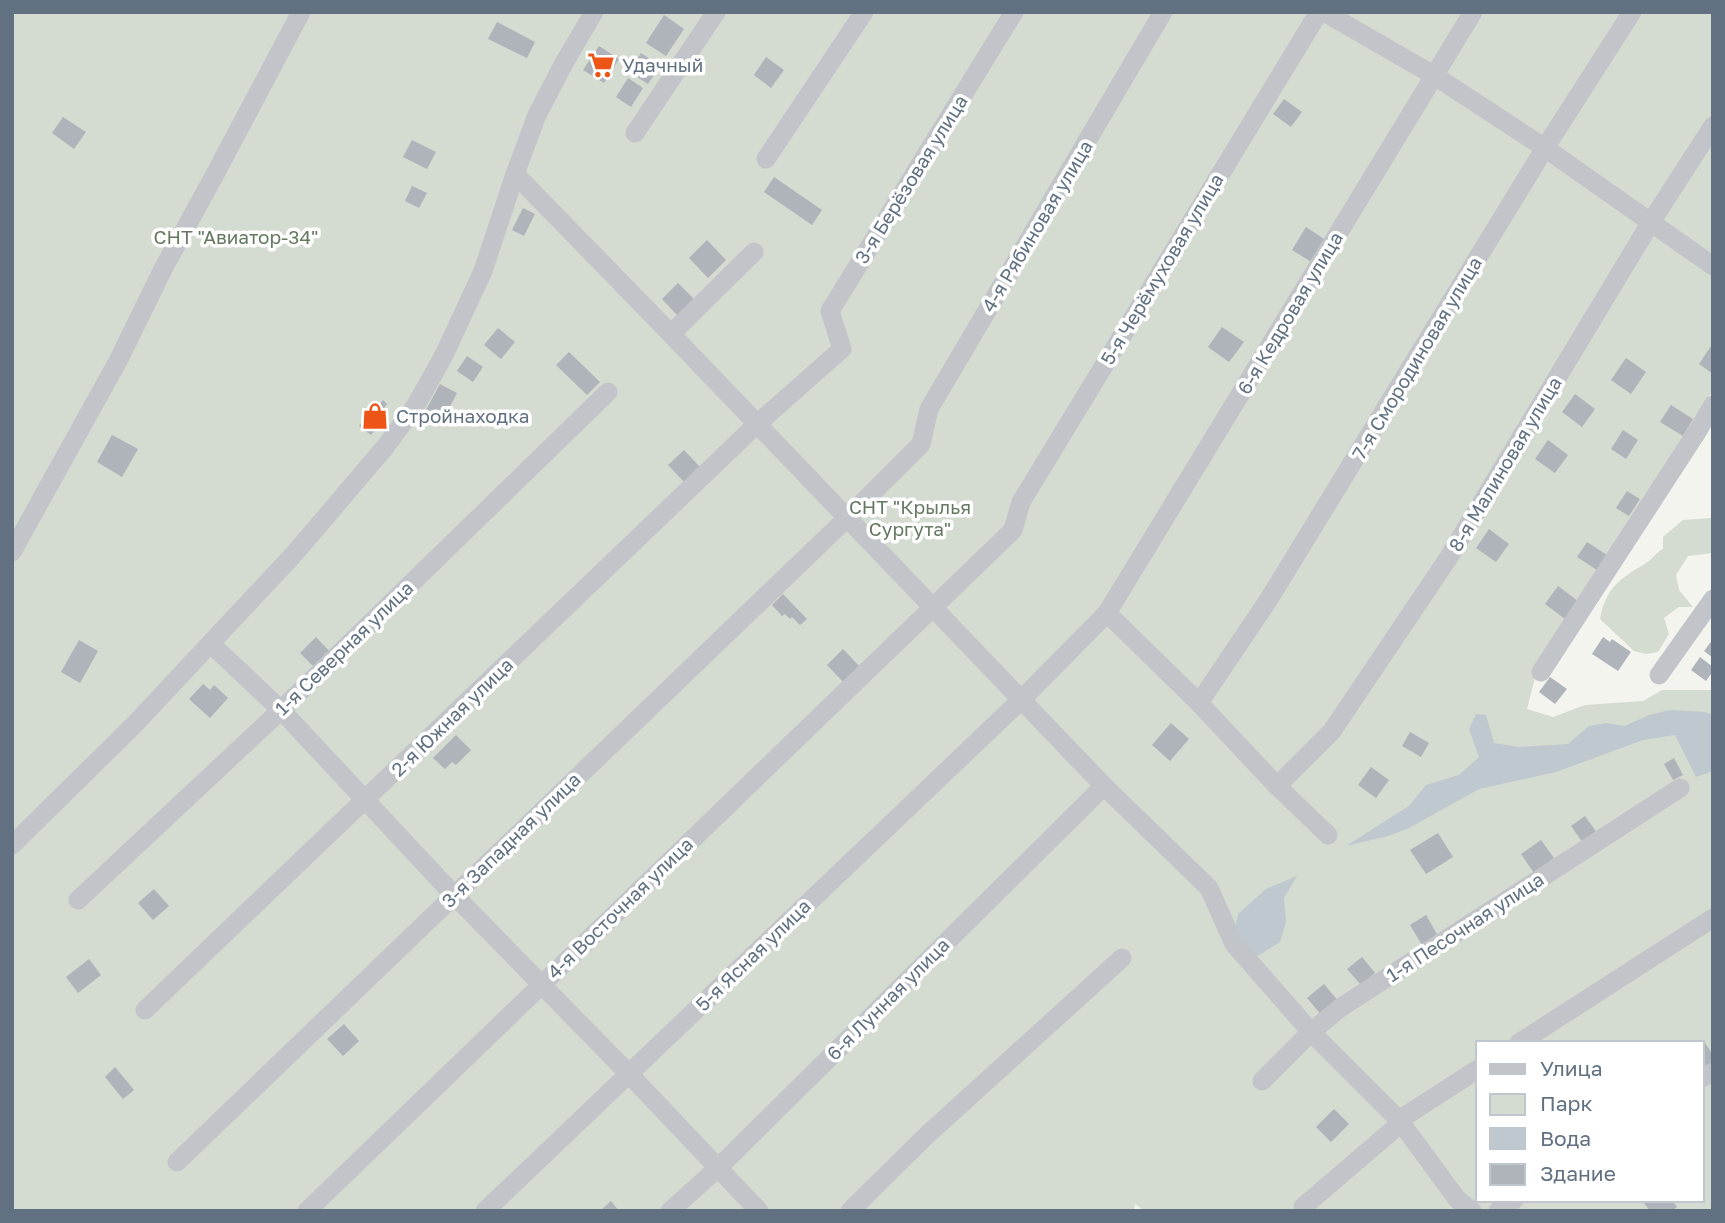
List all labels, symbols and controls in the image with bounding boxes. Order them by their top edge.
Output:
supermarket icon: Удачный [586,50,616,80]
place label: Удачный [622,53,703,76]
street label: 3-я Берёзовая улица [849,90,972,267]
street label: 4-я Рябиновая улица [976,136,1097,316]
street label: 5-я Черёмуховая улица [1095,169,1228,369]
park label: СНТ "Авиатор-34" [154,225,318,248]
street label: 6-я Кедровая улица [1232,227,1347,398]
street label: 7-я Смородиновая улица [1347,252,1486,463]
street label: 8-я Малиновая улица [1443,372,1566,555]
shop icon: Стройнаходка [360,401,390,431]
place label: Стройнаходка [396,404,529,427]
park label: CНТ "Крылья Сургута" [849,495,971,540]
street label: 1-я Северная улица [270,576,417,719]
street label: 2-я Южная улица [386,653,517,781]
street label: 3-я Западная улица [436,767,585,912]
street label: 4-я Восточная улица [542,832,697,983]
street label: 1-я Песочная улица [1382,867,1548,986]
street label: 5-я Ясная улица [690,894,815,1015]
street label: 6-я Лунная улица [822,933,954,1065]
legend [1476,1041,1704,1202]
text: Улица [1540,1055,1603,1081]
text: Парк [1540,1090,1593,1116]
text: Вода [1540,1125,1591,1151]
text: Здание [1540,1160,1616,1186]

